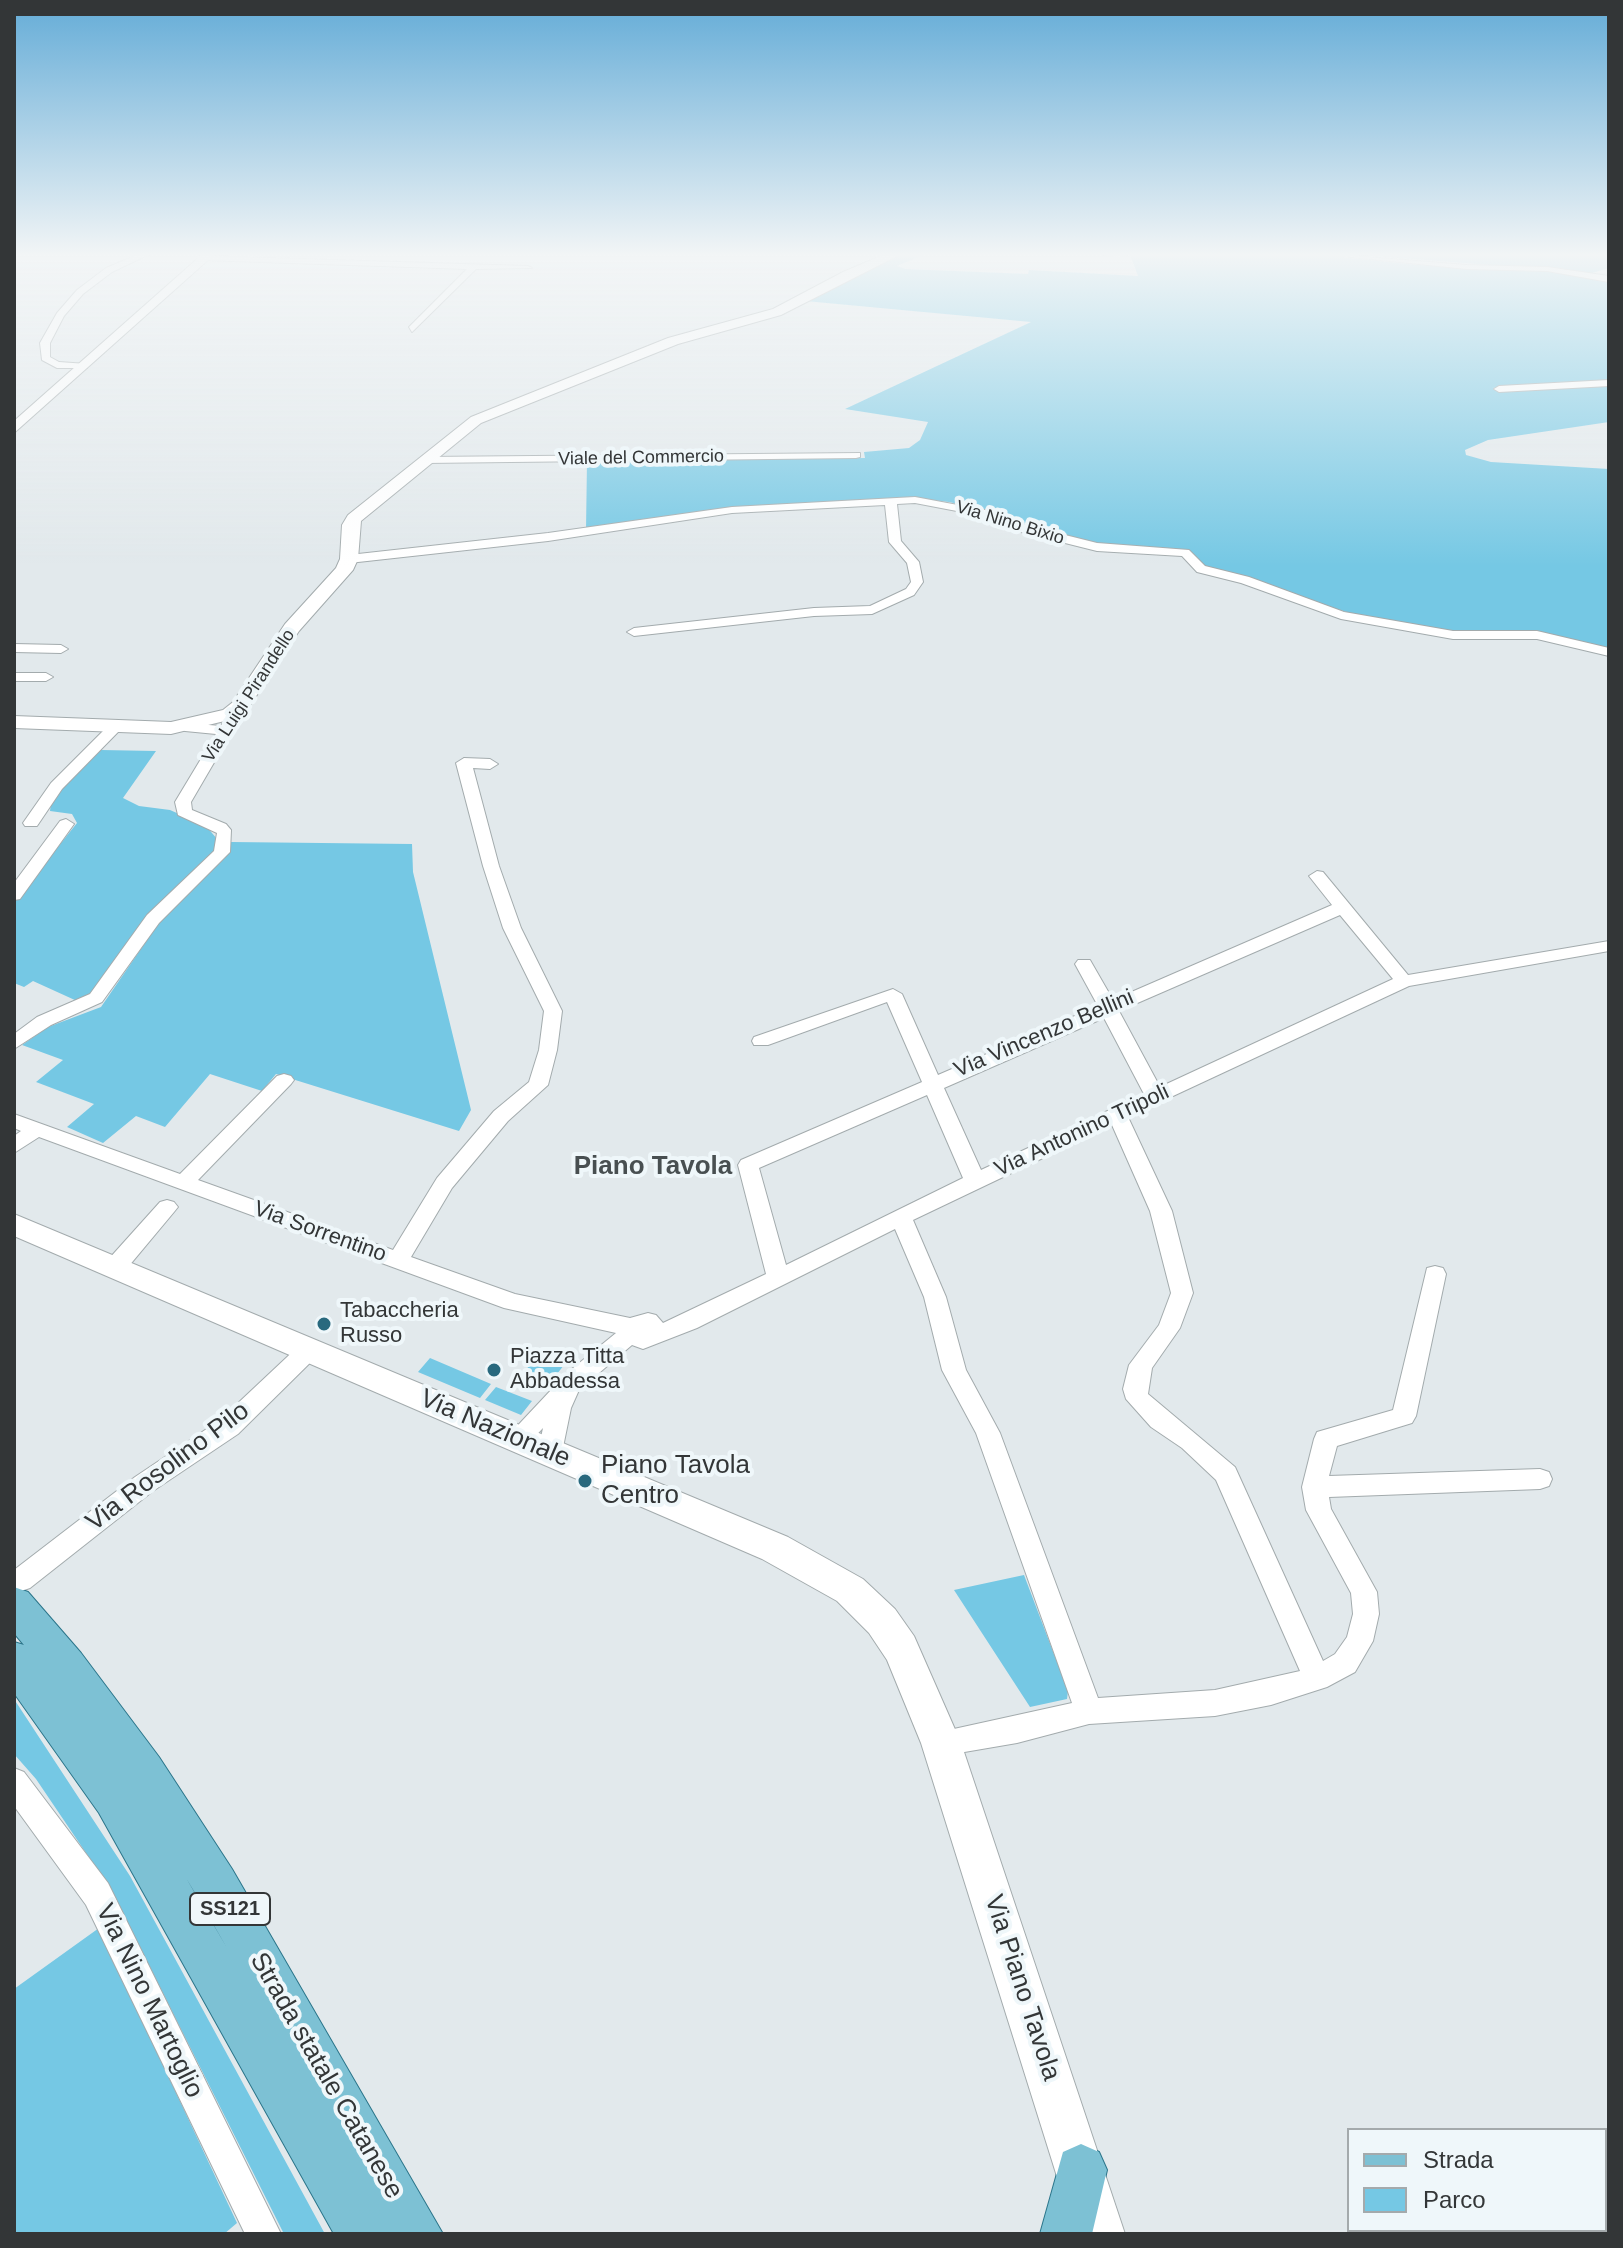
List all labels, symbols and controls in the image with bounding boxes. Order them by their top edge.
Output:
street label: Viale del Commercio [558,446,724,470]
street label: Via Nino Bixio [953,496,1067,550]
street label: Via Luigi Pirandello [198,626,300,766]
street label: Via Vincenzo Bellini [950,984,1138,1084]
street label: Via Antonino Tripoli [991,1079,1173,1183]
district label: Piano Tavola [574,1151,732,1183]
street label: Via Sorrentino [250,1196,390,1268]
place label: Tabaccheria Russo [340,1298,459,1350]
marker: Tabaccheria Russo [315,1315,333,1333]
place label: Piazza Titta Abbadessa [510,1344,624,1396]
marker: Piazza Titta Abbadessa [485,1361,503,1379]
street label: Via Nazionale [415,1383,575,1475]
street label: Via Rosolino Pilo [80,1396,256,1538]
place label: Piano Tavola Centro [601,1450,750,1512]
marker: Piano Tavola Centro [576,1472,594,1490]
street label: Via Piano Tavola [977,1891,1067,2085]
road number: SS121 [190,1893,270,1925]
street label: Via Nino Martoglio [89,1899,209,2103]
street label: Strada statale Catanese [243,1947,409,2205]
legend [1347,2128,1607,2232]
text: Strada [1423,2146,1494,2173]
text: Parco [1423,2186,1486,2213]

